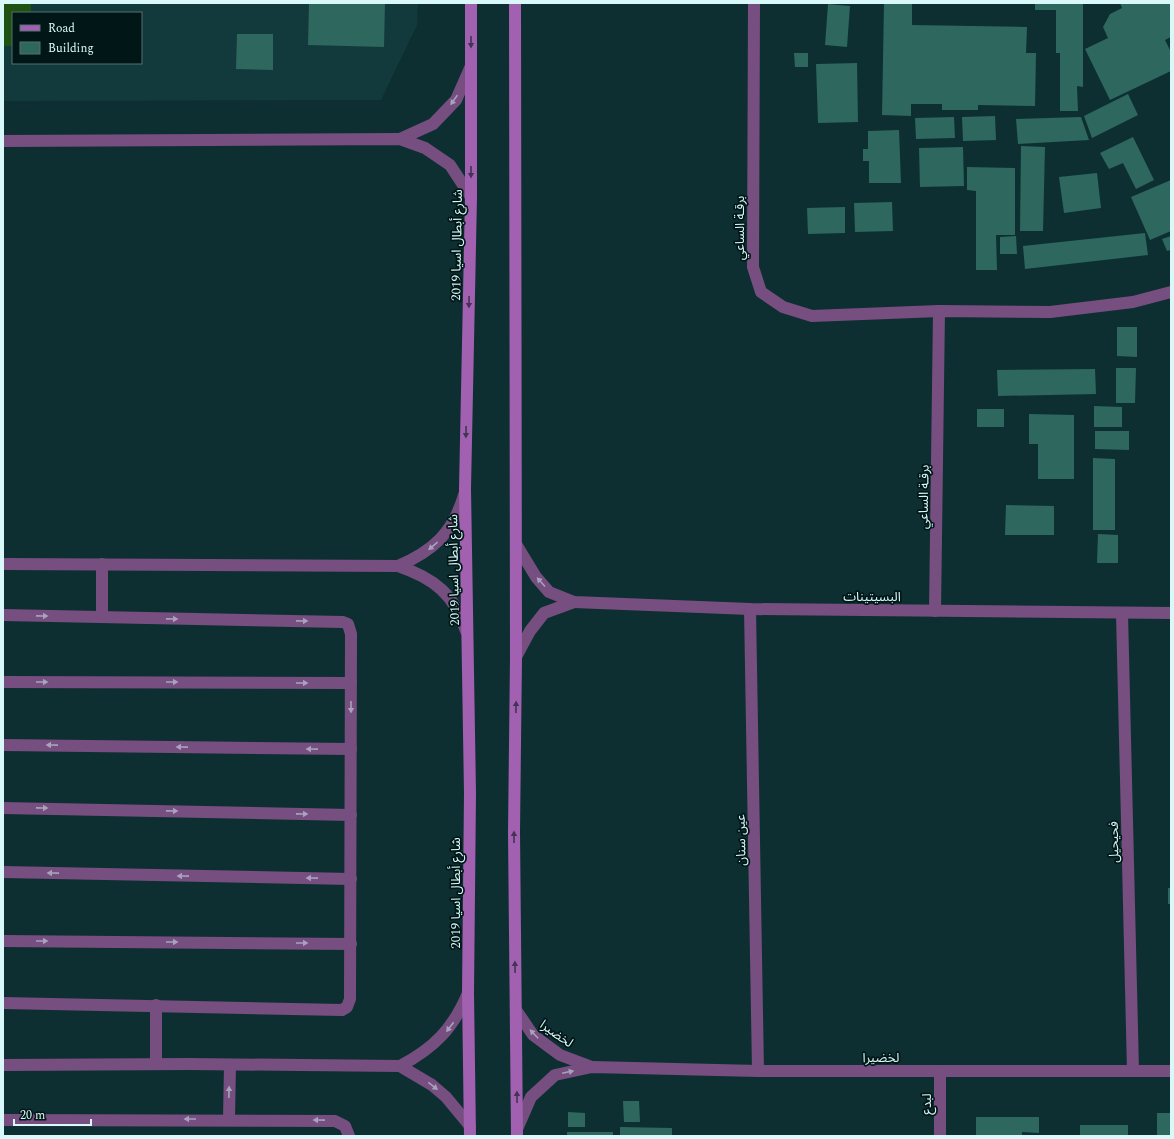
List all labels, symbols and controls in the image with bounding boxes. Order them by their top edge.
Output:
legend [12,12,142,64]
text: Road [48,19,75,38]
one-way arrow [468,36,474,49]
text: Building [48,39,94,58]
one-way arrow [450,95,458,106]
one-way arrow [468,166,474,179]
street label: شارع أبطال اسيا 2019 [446,189,468,301]
street label: برقـة الساعي [730,196,750,260]
one-way arrow [466,296,472,309]
one-way arrow [463,426,470,438]
street label: برقـة الساعي [913,465,935,529]
street label: شارع أبطال اسيا 2019 [443,514,465,626]
one-way arrow [427,542,438,550]
one-way arrow [536,577,545,588]
street label: البسيتينات [843,587,901,607]
one-way arrow [36,613,49,619]
one-way arrow [166,615,178,622]
one-way arrow [296,618,309,624]
one-way arrow [36,679,49,685]
one-way arrow [166,679,179,685]
one-way arrow [296,680,309,686]
one-way arrow [513,700,519,713]
one-way arrow [348,701,354,714]
one-way arrow [46,742,58,749]
one-way arrow [175,744,188,750]
one-way arrow [305,746,318,752]
one-way arrow [36,805,49,811]
one-way arrow [166,808,179,814]
one-way arrow [296,810,308,817]
street label: عين سنان [731,814,751,866]
street label: فحيحيل [1104,821,1124,863]
one-way arrow [511,830,517,843]
street label: شارع أبطال اسيا 2019 [446,837,466,949]
one-way arrow [46,870,59,876]
one-way arrow [176,873,189,879]
one-way arrow [305,875,318,881]
one-way arrow [36,938,49,944]
one-way arrow [166,939,179,945]
one-way arrow [296,940,309,946]
one-way arrow [512,961,519,973]
street label: لخضيرا [536,1015,577,1053]
one-way arrow [445,1021,454,1032]
one-way arrow [529,1030,539,1039]
street label: لخضيرا [863,1048,899,1068]
one-way arrow [562,1068,575,1074]
one-way arrow [428,1082,439,1090]
one-way arrow [226,1086,233,1098]
one-way arrow [514,1090,520,1103]
street label: لبدع [917,1093,937,1115]
scale bar [14,1101,91,1127]
text: 20 m [20,1106,45,1125]
one-way arrow [184,1116,196,1123]
one-way arrow [313,1117,325,1124]

